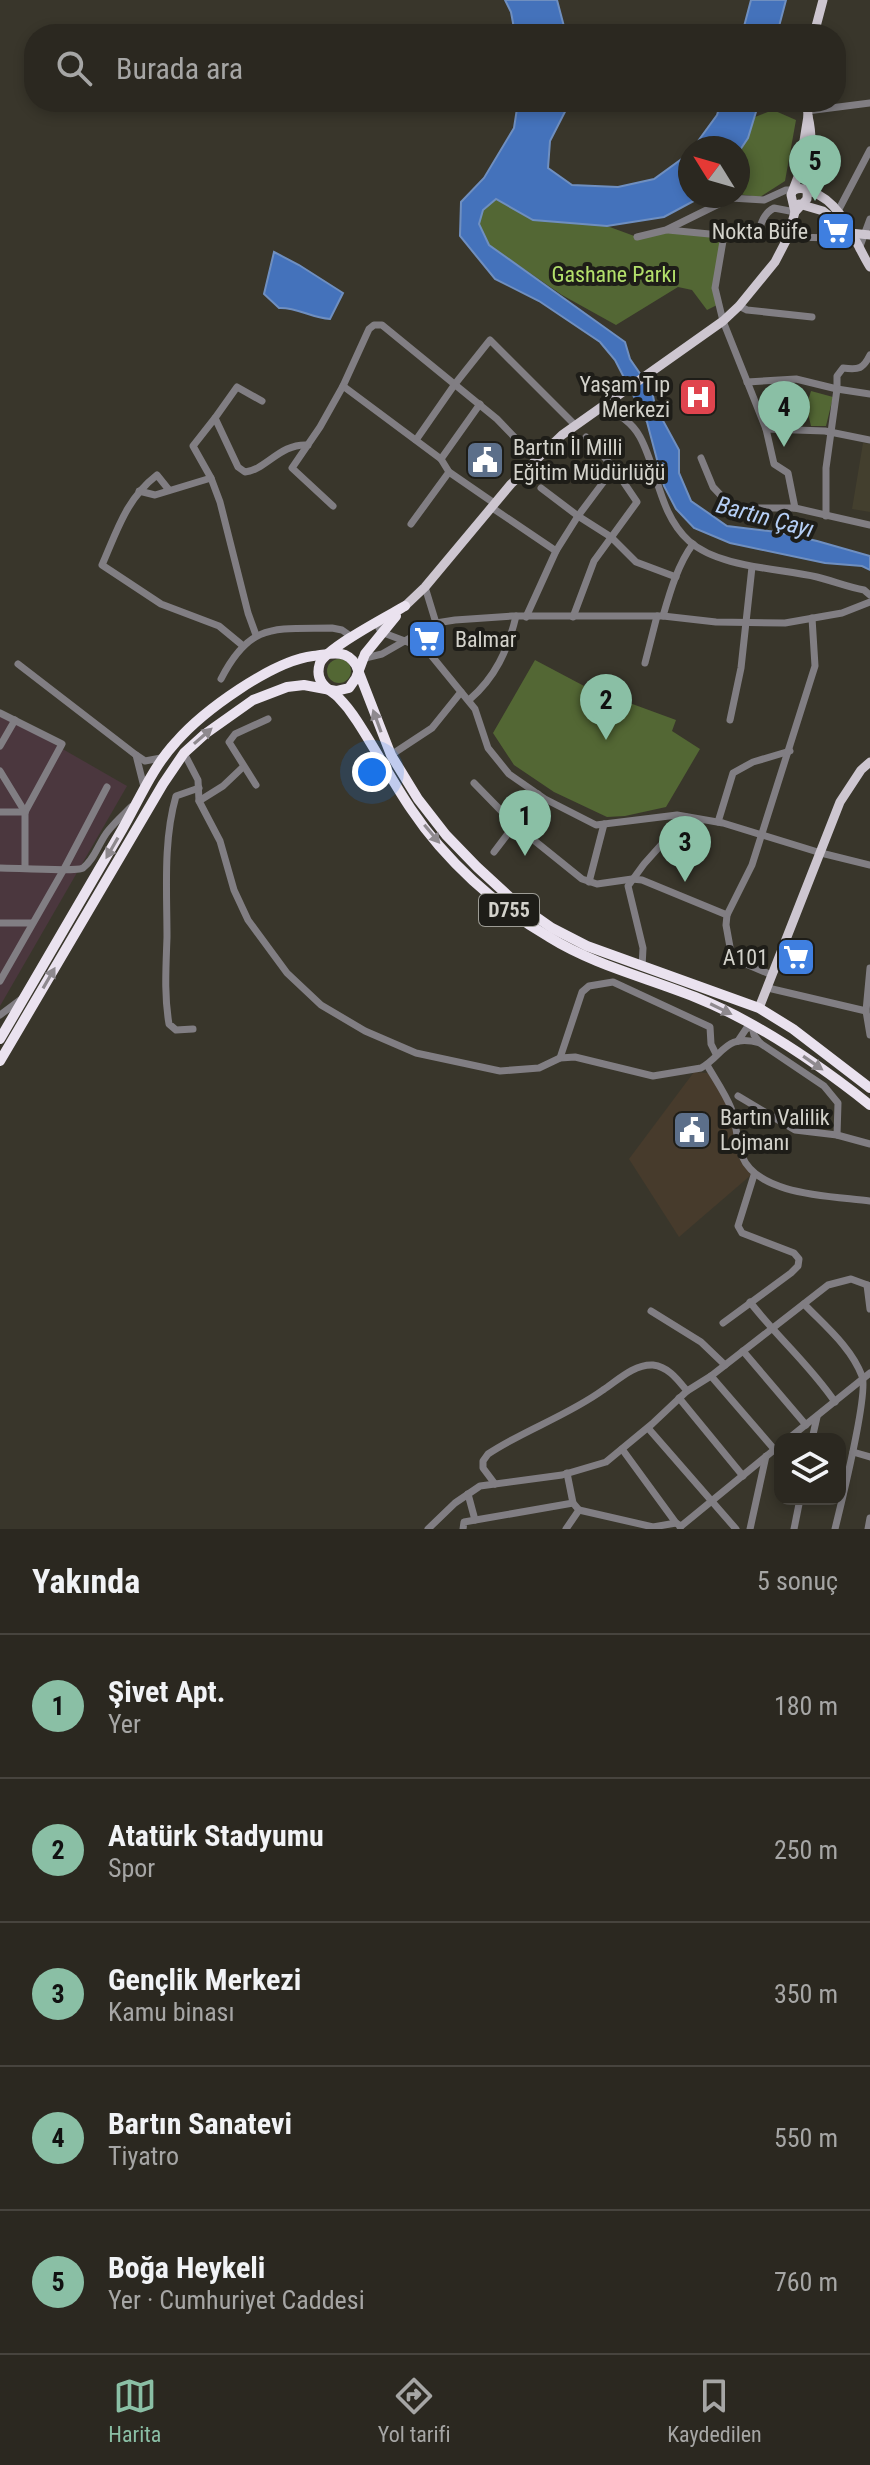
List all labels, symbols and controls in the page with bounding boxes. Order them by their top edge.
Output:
search box [24,24,846,112]
icon: search [52,46,96,90]
text: Burada ara [116,51,243,86]
pin: 5 [789,135,841,201]
north arrow [678,136,750,208]
supermarket icon: Nokta Büfe [815,210,857,252]
place label: Nokta Büfe [712,219,808,244]
park label: Gashane Parkı [551,262,677,287]
place label: Yaşam Tıp Merkezi [579,372,670,422]
hospital icon: Yaşam Tıp Merkezi [677,376,719,418]
pin: 4 [758,381,810,447]
place label: Bartın İl Milli Eğitim Müdürlüğü [513,435,665,485]
public building icon: Bartın İl Milli Eğitim Müdürlüğü [464,439,506,481]
water label: Bartın Çayı [713,491,817,543]
supermarket icon: Balmar [406,618,448,660]
place label: Balmar [455,627,517,652]
pin: 2 [580,674,632,740]
one-way arrow [370,709,383,733]
one-way arrow [193,728,213,745]
your location [352,752,392,792]
pin: 1 [499,790,551,856]
pin: 3 [659,816,711,882]
one-way arrow [423,824,440,844]
one-way arrow [105,837,119,859]
road number: D755 [479,894,539,926]
supermarket icon: A101 [775,936,817,978]
place label: A101 [723,945,768,970]
one-way arrow [42,967,56,989]
one-way arrow [710,1002,733,1016]
one-way arrow [802,1055,823,1070]
place label: Bartın Valilik Lojmanı [720,1105,830,1155]
public building icon: Bartın Valilik Lojmanı [671,1109,713,1151]
map controls [774,1433,846,1505]
button: layers [774,1433,846,1505]
text: Yakında [32,1561,140,1601]
text: 5 sonuç [757,1566,838,1596]
text: Şivet Apt. [108,1674,225,1709]
text: 1 [51,1691,65,1721]
text: 180 m [774,1691,838,1721]
text: Yer [108,1709,141,1739]
text: Atatürk Stadyumu [108,1818,324,1853]
text: 2 [51,1835,65,1865]
text: 250 m [774,1835,838,1865]
text: Spor [108,1853,155,1883]
text: Gençlik Merkezi [108,1962,301,1997]
text: 3 [51,1979,65,2009]
text: 350 m [774,1979,838,2009]
text: Kamu binası [108,1997,235,2027]
text: Bartın Sanatevi [108,2106,292,2141]
text: 4 [51,2123,65,2153]
text: 550 m [774,2123,838,2153]
text: Tiyatro [108,2141,179,2171]
text: Boğa Heykeli [108,2250,265,2285]
text: 5 [51,2267,65,2297]
text: 760 m [774,2267,838,2297]
text: Yer · Cumhuriyet Caddesi [108,2285,365,2315]
tab: Harita [108,2374,161,2447]
tab: Yol tarifi [378,2374,451,2447]
tab: Kaydedilen [667,2374,762,2447]

